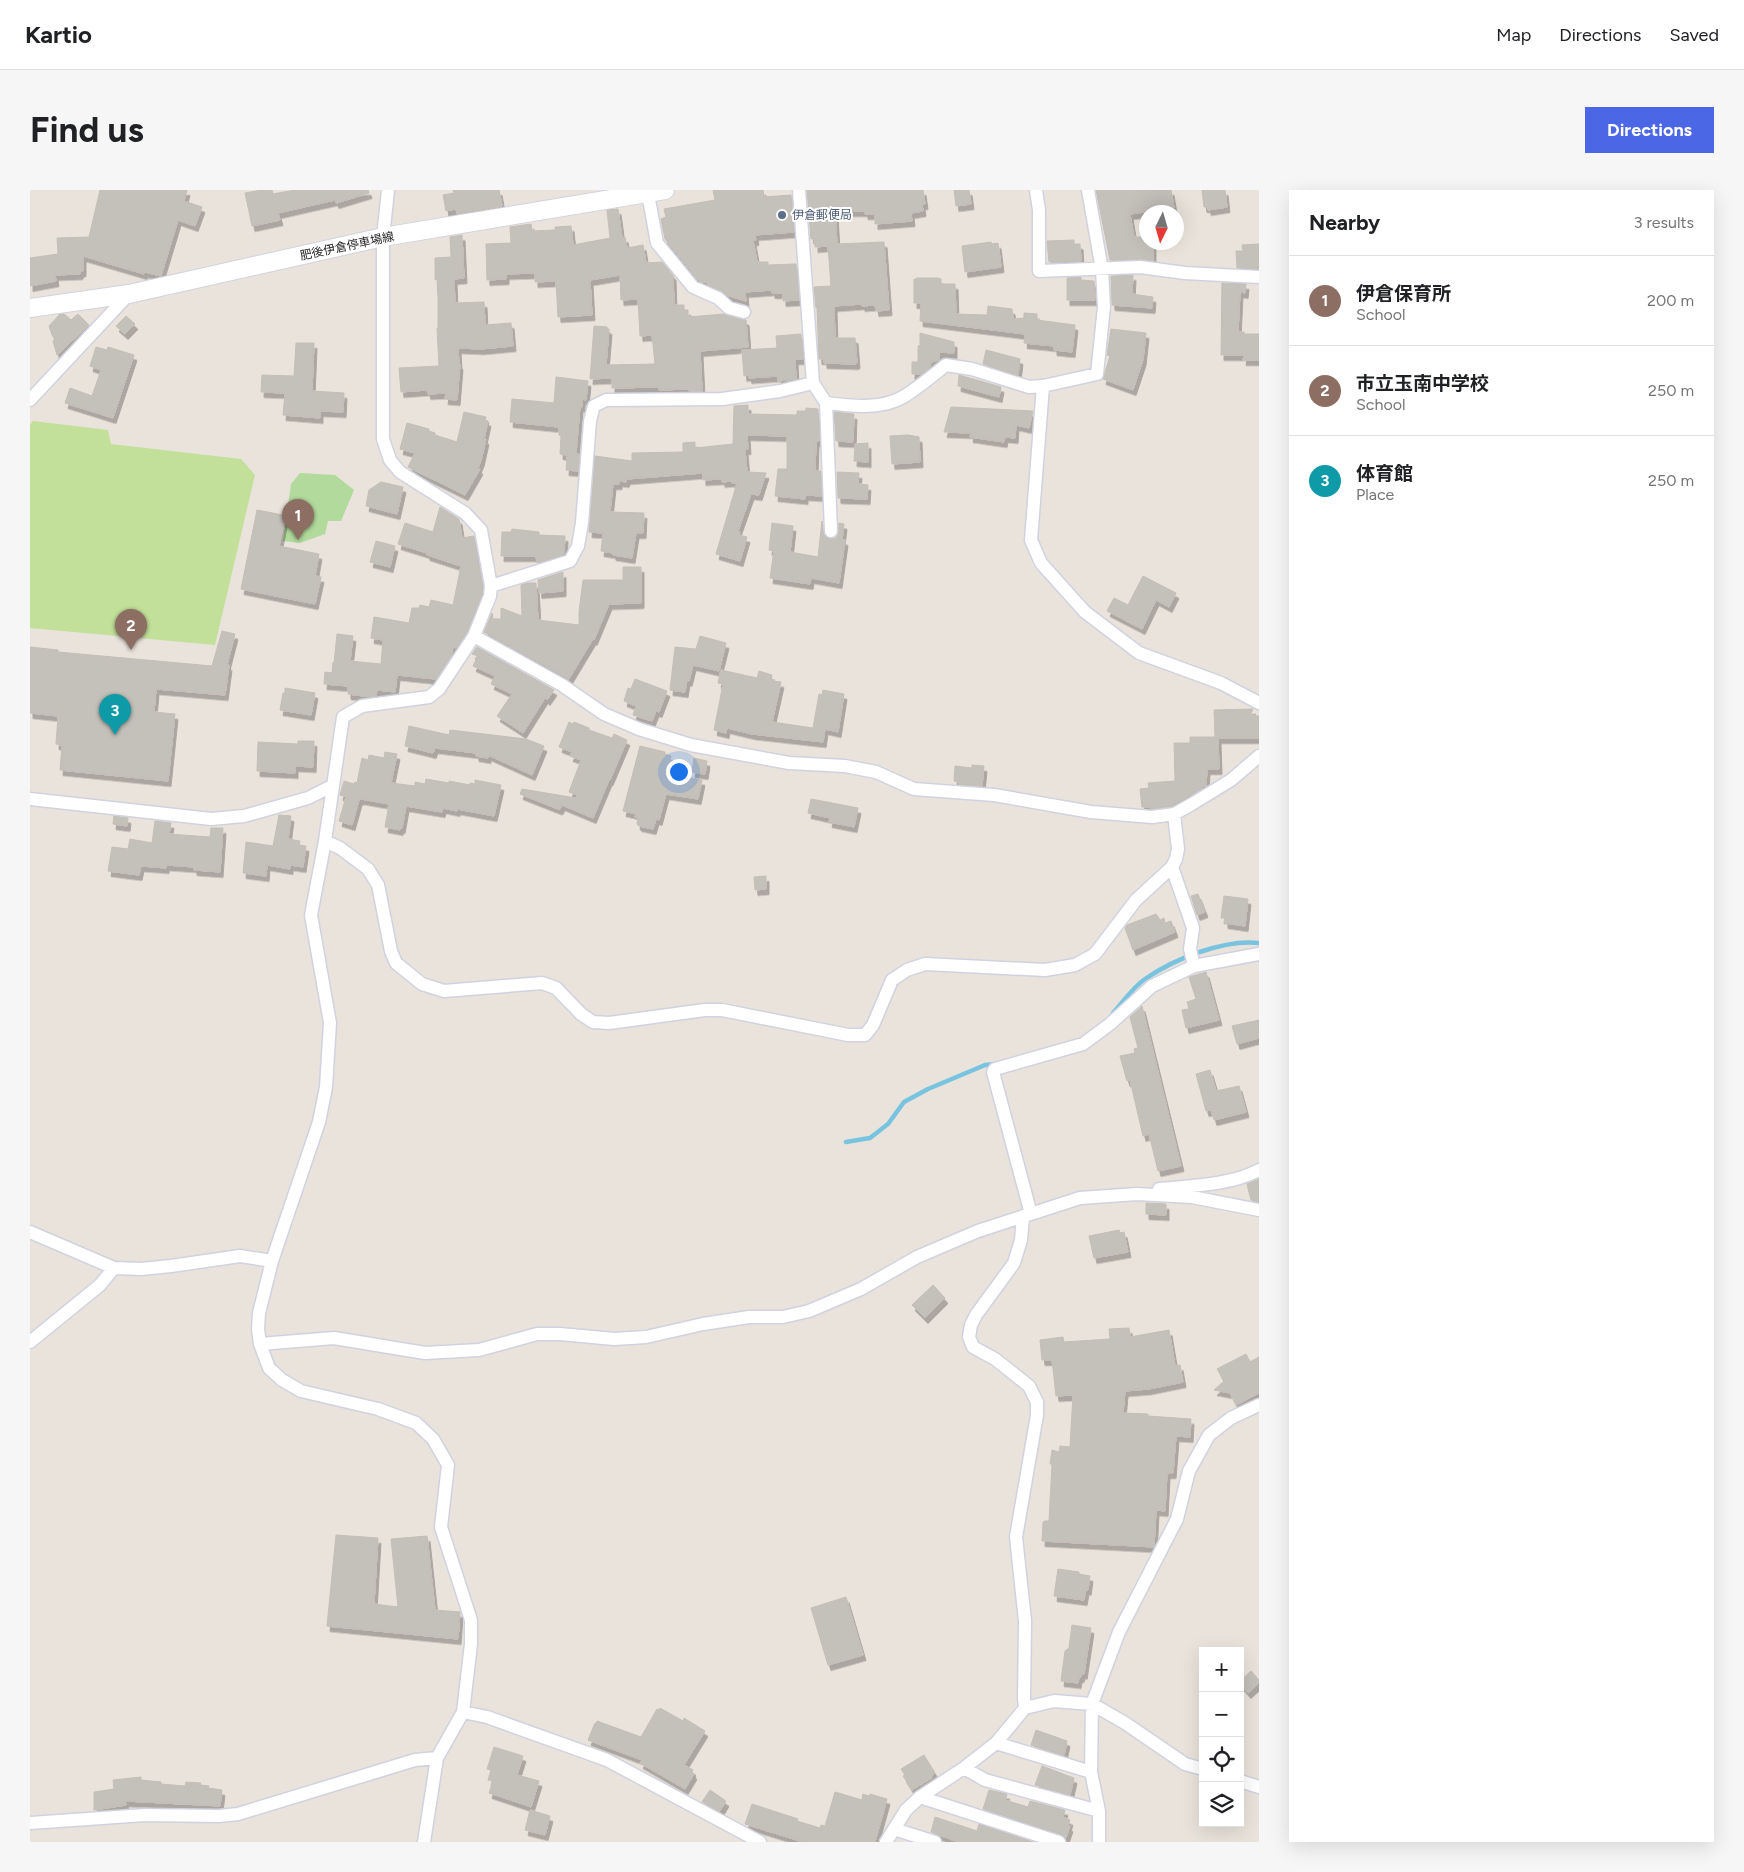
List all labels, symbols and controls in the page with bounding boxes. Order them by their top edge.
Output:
text: Kartio [25,20,92,49]
text: Map [1496,24,1531,46]
text: Directions [1559,24,1641,46]
text: Saved [1669,24,1719,46]
button: Directions [1585,107,1714,153]
text: Find us [30,109,144,151]
north arrow [1139,205,1184,250]
place label: 伊倉郵便局 [792,208,852,222]
marker: 伊倉郵便局 [776,209,788,221]
text: Nearby [1309,210,1380,235]
text: 3 results [1634,213,1694,232]
street label: 肥後伊倉停車場線 [299,229,395,263]
text: 伊倉保育所 [1356,282,1451,305]
text: 1 [1322,291,1328,310]
text: 200 m [1647,291,1694,310]
text: School [1356,305,1406,324]
text: 市立玉南中学校 [1356,372,1489,395]
text: 2 [1320,381,1330,400]
text: 250 m [1648,381,1694,400]
text: School [1356,395,1406,414]
text: 体育館 [1356,462,1413,485]
text: 3 [1321,471,1329,490]
text: 250 m [1648,471,1694,490]
text: Place [1356,485,1394,504]
pin: 1 [282,499,314,540]
pin: 2 [115,609,147,650]
pin: 3 [99,694,131,735]
your location [666,759,692,785]
map controls [1199,1647,1244,1827]
button: + [1199,1647,1244,1692]
button: − [1199,1692,1244,1737]
button: locate [1199,1737,1244,1782]
button: layers [1199,1782,1244,1827]

